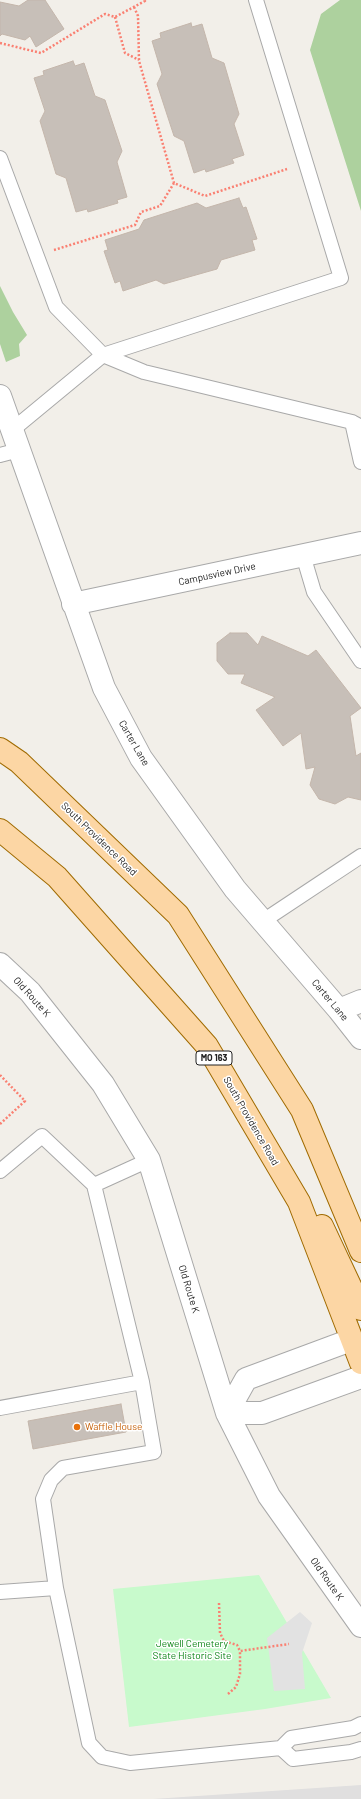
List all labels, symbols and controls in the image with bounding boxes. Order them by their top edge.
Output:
street label: Campusview Drive [177,560,257,588]
street label: Carter Lane [116,718,152,768]
street label: South Providence Road [59,800,139,878]
street label: Old Route K [11,974,53,1020]
street label: Carter Lane [309,977,351,1023]
road number: MO 163 [196,1051,232,1065]
street label: South Providence Road [221,1074,281,1168]
street label: Old Route K [176,1263,202,1315]
place label: Waffle House [85,1421,142,1433]
marker: Waffle House [72,1422,82,1432]
street label: Old Route K [308,1555,346,1603]
park label: Jewell Cemetery State Historic Site [153,1638,231,1662]

